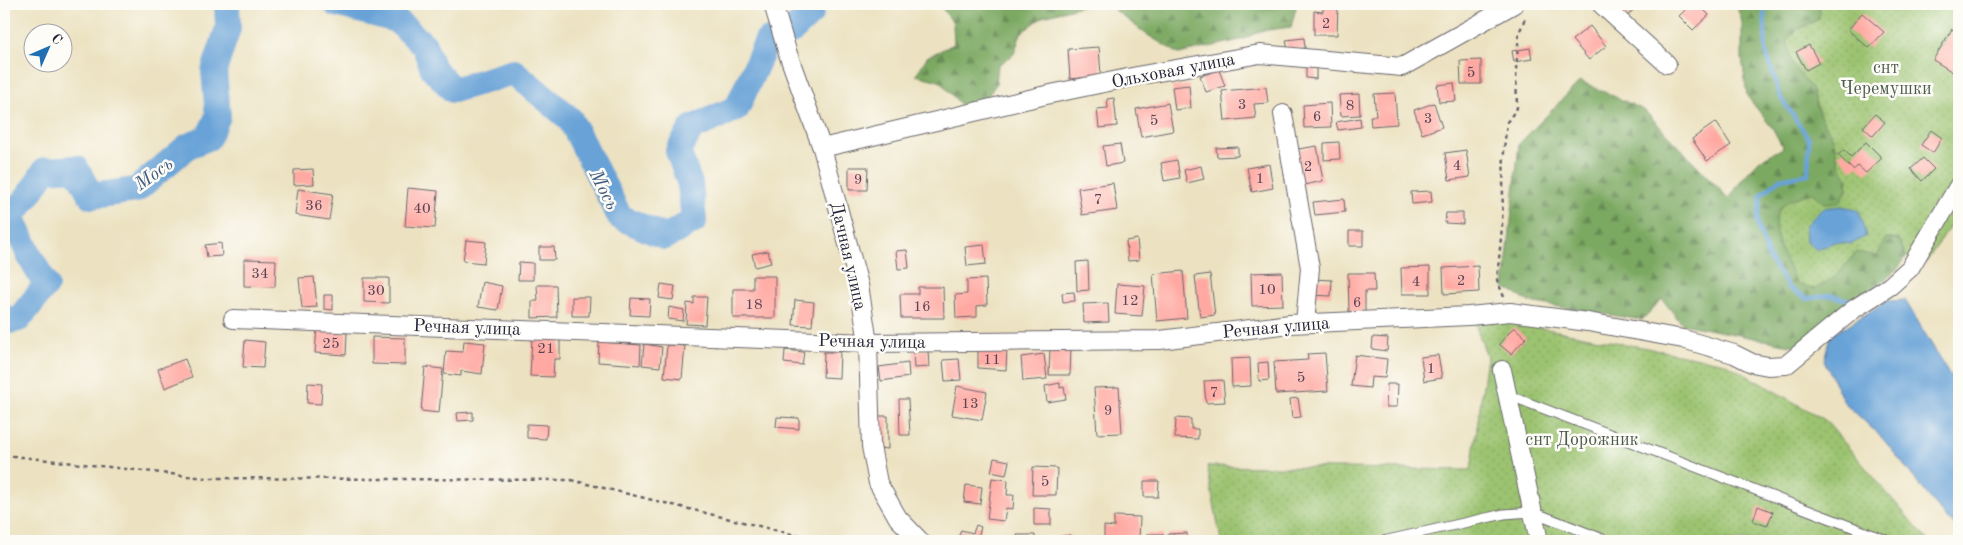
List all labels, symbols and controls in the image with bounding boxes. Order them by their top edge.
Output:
house number: 2 [1322,17,1330,32]
north arrow [22,22,72,72]
text: С [48,31,65,48]
street label: Ольховая улица [1110,50,1236,92]
park label: снт Черемушки [1840,59,1932,98]
house number: 5 [1467,66,1475,81]
house number: 3 [1238,98,1246,113]
house number: 8 [1346,99,1354,114]
house number: 6 [1313,110,1321,125]
house number: 3 [1424,112,1432,127]
house number: 5 [1150,114,1158,129]
water label: Мось [131,155,177,196]
house number: 4 [1453,159,1461,174]
house number: 2 [1304,160,1312,175]
water label: Мось [584,166,621,213]
house number: 1 [1256,172,1264,187]
house number: 9 [854,173,862,188]
house number: 7 [1094,193,1102,208]
house number: 36 [305,199,323,214]
street label: Дачная улица [827,200,869,312]
house number: 40 [413,202,431,217]
house number: 34 [251,267,269,282]
house number: 2 [1457,274,1465,289]
house number: 4 [1412,275,1420,290]
house number: 10 [1258,283,1276,298]
house number: 30 [367,284,385,299]
house number: 12 [1121,294,1139,309]
house number: 6 [1353,296,1361,311]
house number: 18 [745,298,763,313]
house number: 16 [913,300,931,315]
street label: Речная улица [1222,314,1331,342]
street label: Речная улица [413,317,521,339]
street label: Речная улица [818,332,926,352]
house number: 25 [322,337,340,352]
house number: 21 [537,342,555,357]
house number: 11 [983,353,1001,368]
house number: 1 [1427,362,1435,377]
house number: 5 [1297,371,1305,386]
house number: 7 [1210,386,1218,401]
house number: 13 [961,397,979,412]
house number: 9 [1104,404,1112,419]
park label: снт Дорожник [1525,431,1639,449]
house number: 5 [1041,475,1049,490]

